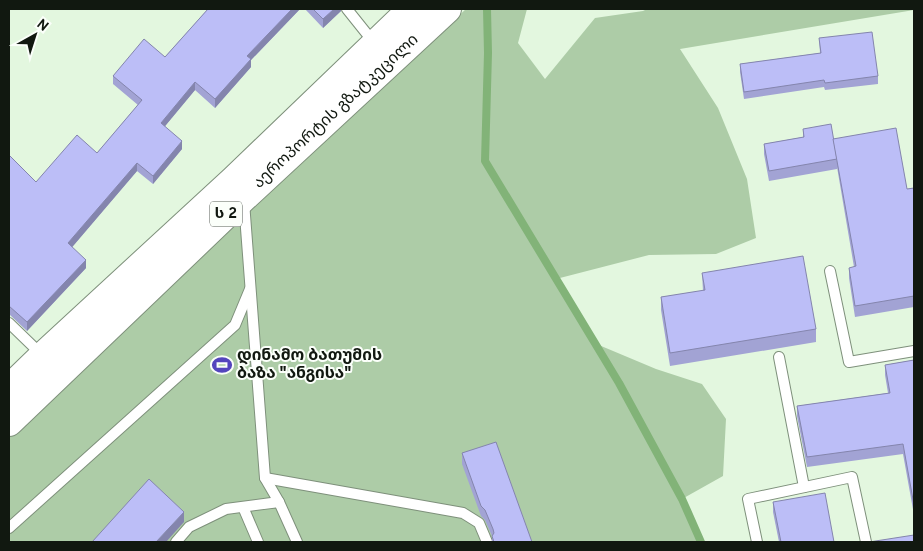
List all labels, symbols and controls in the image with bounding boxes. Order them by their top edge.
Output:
north arrow [10,10,60,60]
text: N [33,16,51,36]
street label: აეროპორტის გზატკეცილი [249,30,423,193]
road number: ს 2 [210,202,242,226]
place label: დინამო ბათუმის ბაზა "ანგისა" [237,346,382,384]
sports icon: დინამო ბათუმის ბაზა "ანგისა" [211,354,233,376]

